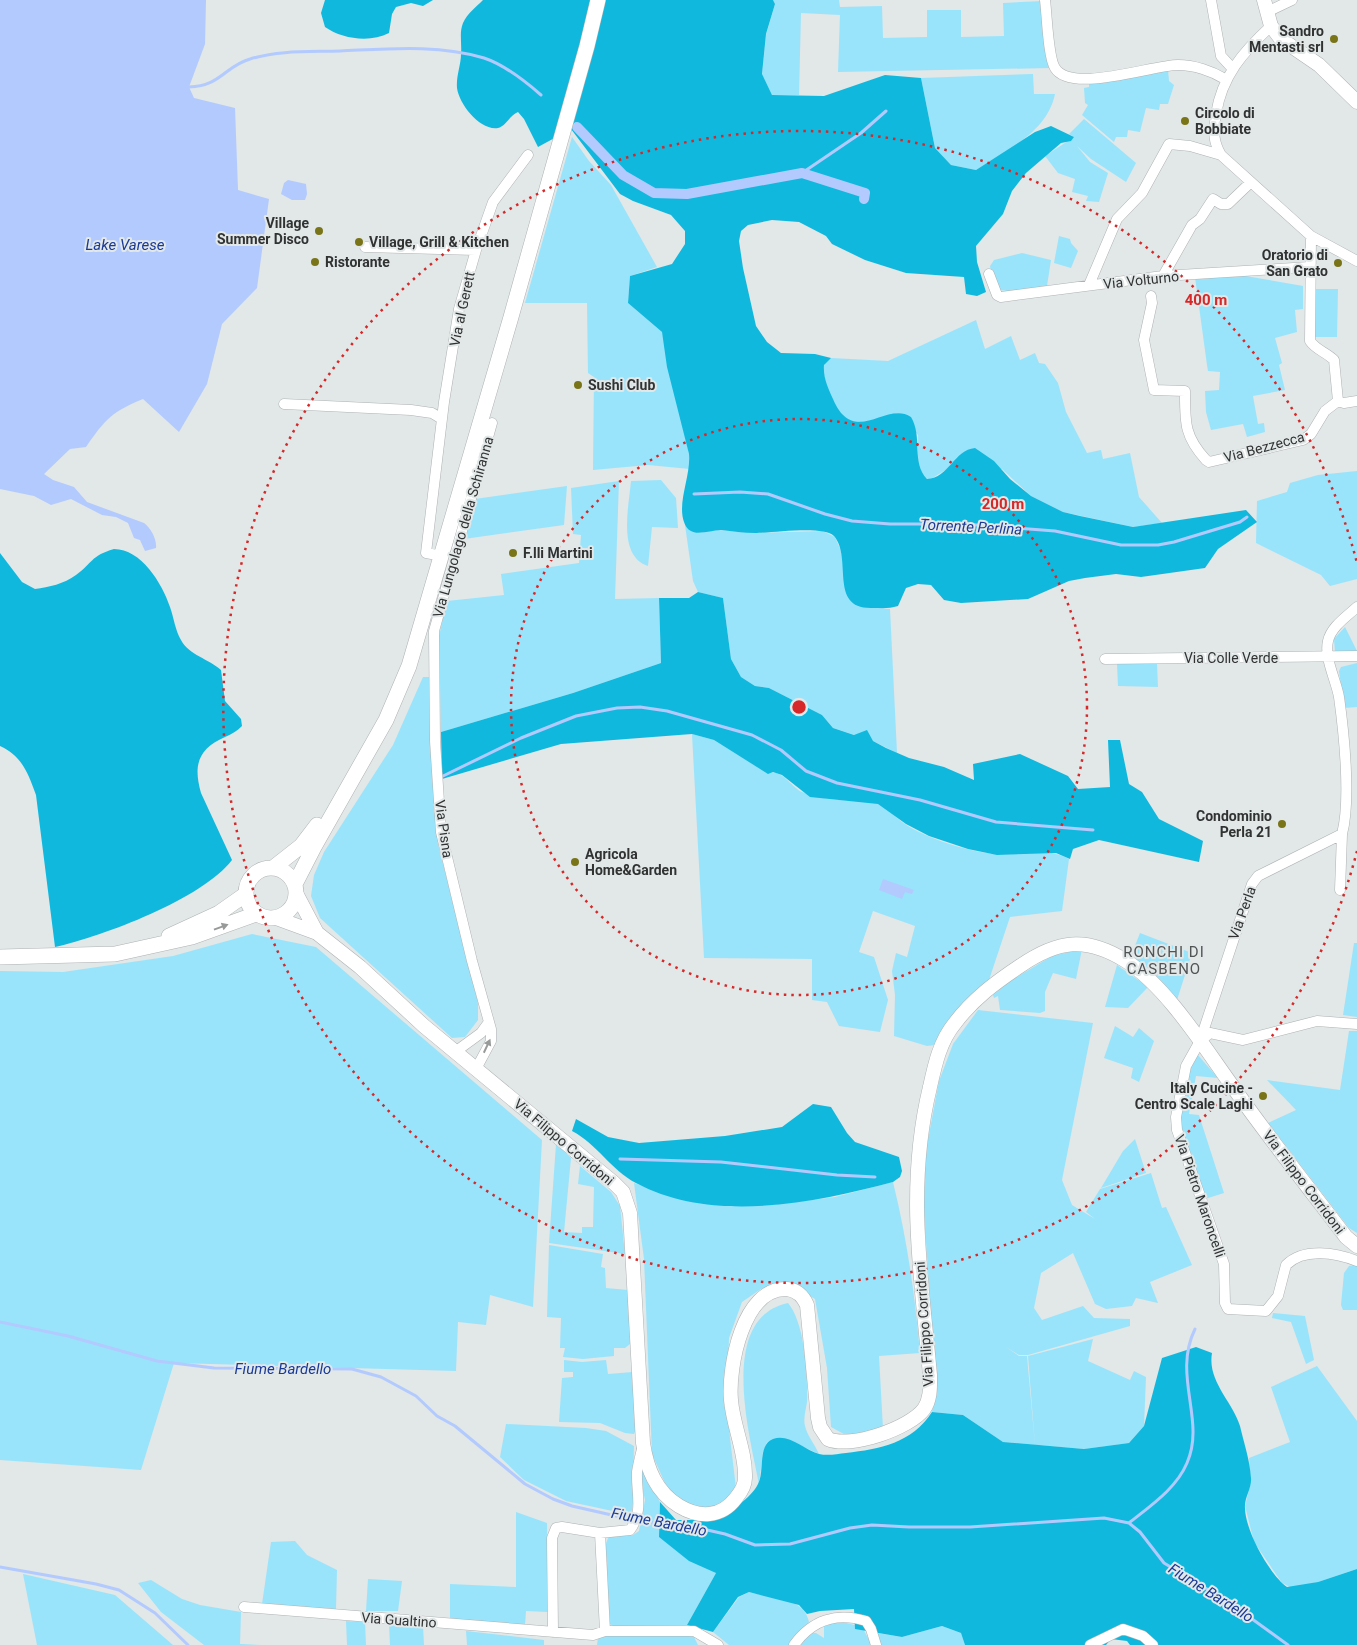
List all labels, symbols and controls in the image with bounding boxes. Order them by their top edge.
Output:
place label: Sandro Mentasti srl [1249,23,1324,55]
marker: Sandro Mentasti srl [1328,33,1340,45]
place label: Circolo di Bobbiate [1195,105,1255,137]
marker: Circolo di Bobbiate [1179,115,1191,127]
place label: Village Summer Disco [217,215,309,247]
marker: Village Summer Disco [313,225,325,237]
place label: Village, Grill & Kitchen [369,234,509,250]
water label: Lake Varese [86,236,165,254]
marker: Village, Grill & Kitchen [353,236,365,248]
place label: Oratorio di San Grato [1262,247,1328,279]
place label: Ristorante [325,254,390,270]
marker: Ristorante [309,256,321,268]
marker: Oratorio di San Grato [1332,257,1344,269]
street label: Via Volturno [1102,268,1180,292]
street label: Via al Gerett [446,270,478,348]
text: 400 m [1185,291,1227,309]
place label: Sushi Club [588,377,655,393]
marker: Sushi Club [572,379,584,391]
street label: Via Bezzecca [1222,429,1306,465]
street label: Via Lungolago della Schiranna [429,435,497,619]
text: 200 m [982,495,1024,513]
water label: Torrente Perlina [919,515,1023,539]
place label: F.lli Martini [523,545,593,561]
marker: F.lli Martini [507,547,519,559]
street label: Via Colle Verde [1184,650,1278,666]
centre of rings [790,698,808,716]
street label: Via Pisna [432,799,456,859]
place label: Condominio Perla 21 [1196,808,1272,840]
marker: Condominio Perla 21 [1276,818,1288,830]
place label: Agricola Home&Garden [585,846,677,878]
marker: Agricola Home&Garden [569,856,581,868]
street label: Via Perla [1225,884,1259,942]
one-way arrow [214,923,229,931]
district label: RONCHI DI CASBENO [1123,943,1205,978]
one-way arrow [484,1039,492,1053]
place label: Italy Cucine - Centro Scale Laghi [1135,1080,1253,1112]
marker: Italy Cucine - Centro Scale Laghi [1257,1090,1269,1102]
street label: Via Filippo Corridoni [511,1096,617,1188]
street label: Via Filippo Corridoni [1260,1127,1348,1237]
street label: Via Pietro Maroncelli [1171,1132,1229,1260]
street label: Via Filippo Corridoni [912,1261,936,1387]
water label: Fiume Bardello [235,1360,331,1378]
water label: Fiume Bardello [610,1504,708,1540]
water label: Fiume Bardello [1165,1560,1257,1626]
street label: Via Gualtino [361,1609,437,1631]

